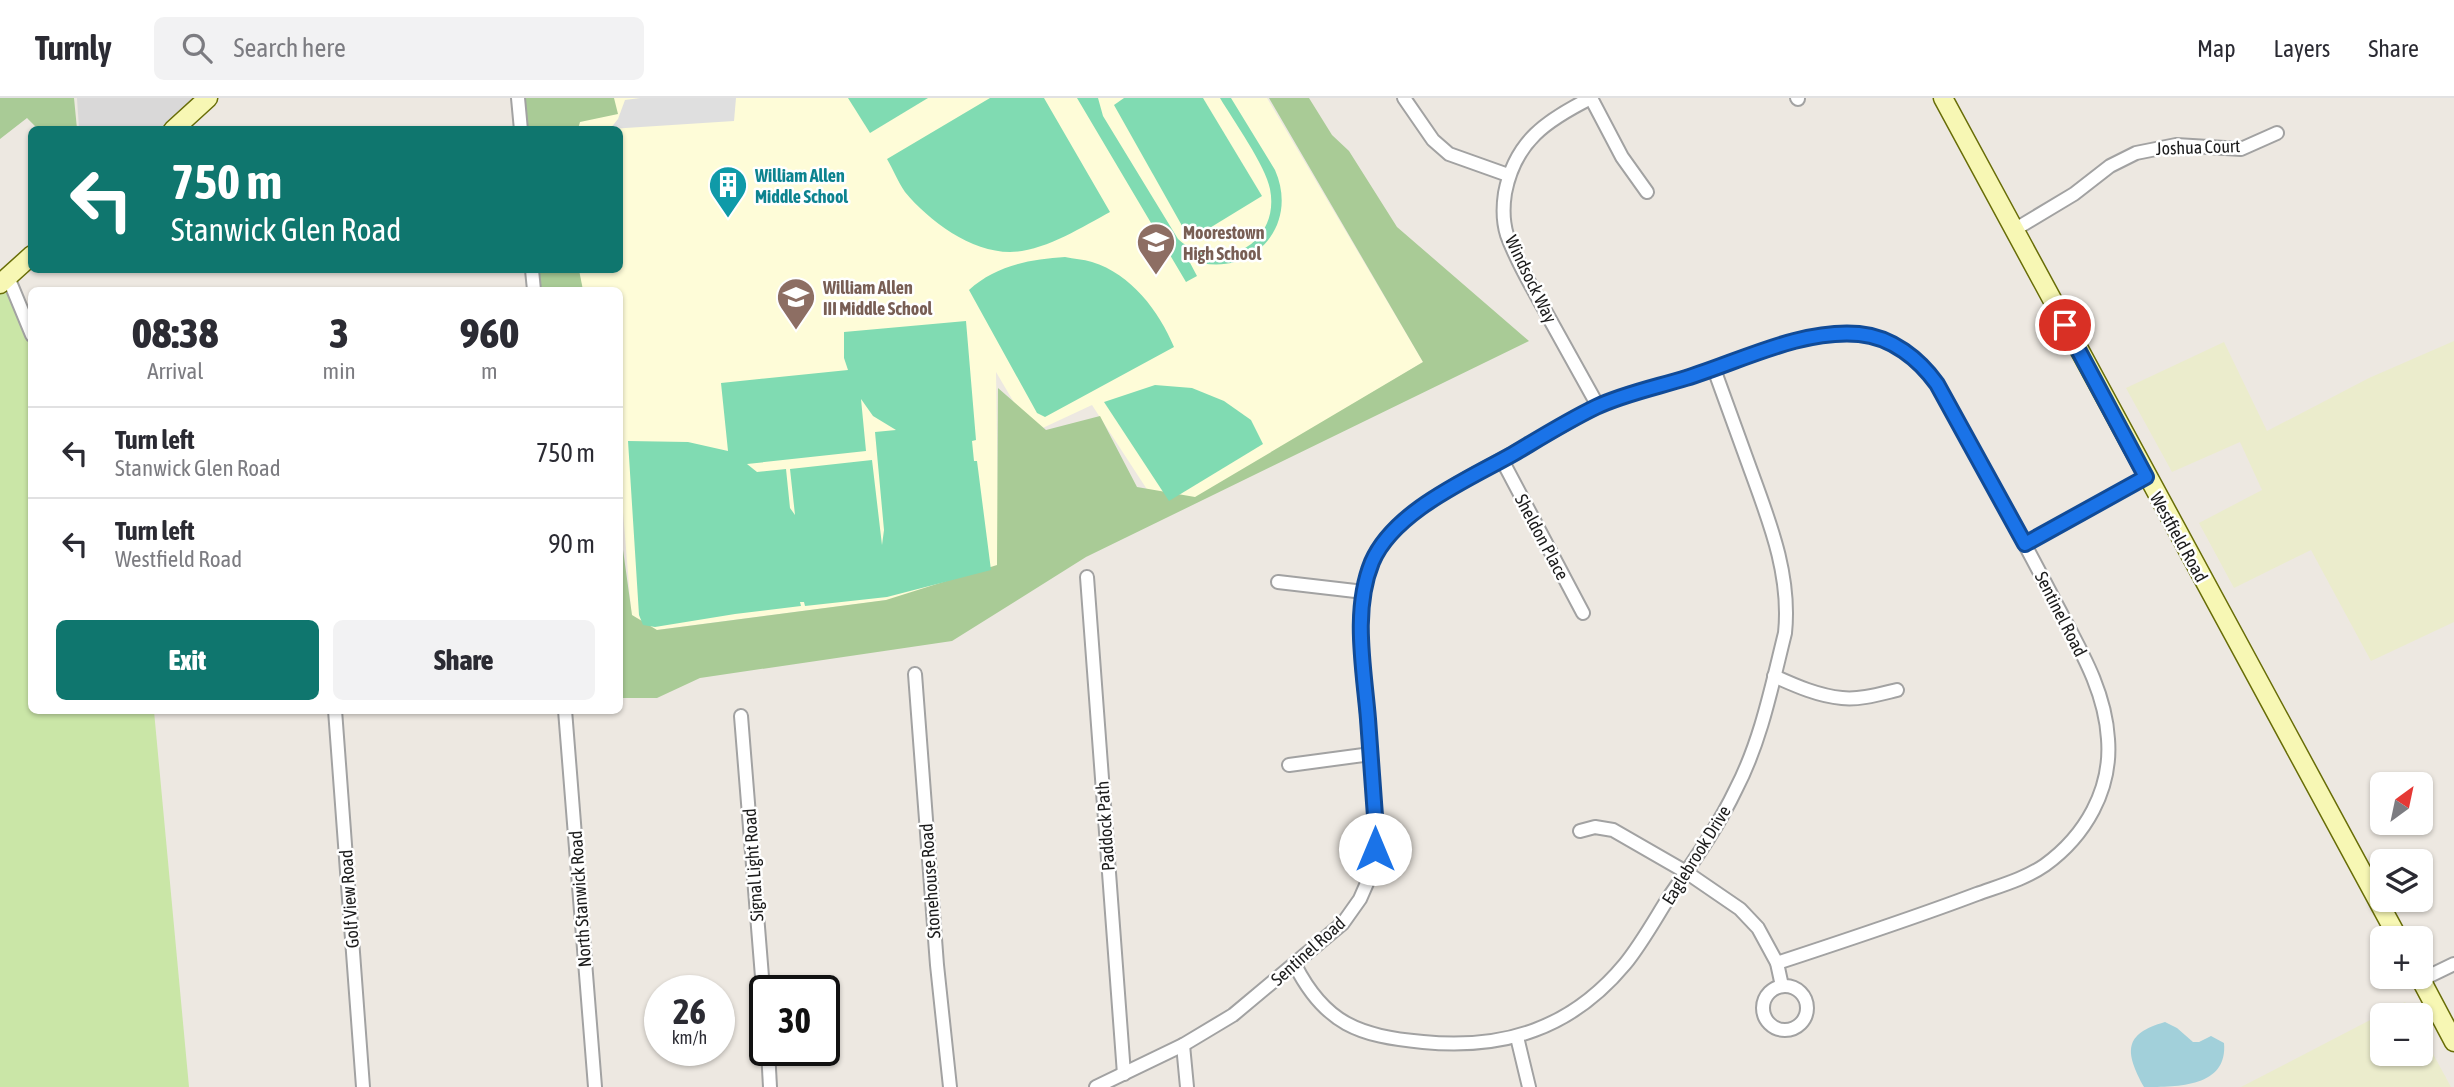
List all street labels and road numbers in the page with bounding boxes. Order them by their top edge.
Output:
street label: Joshua Court [2155,135,2241,159]
street label: Windsock Way [1501,232,1561,326]
street label: Westfield Road [2146,488,2212,586]
street label: Sheldon Place [1511,491,1573,583]
street label: Sentinel Road [2031,568,2091,660]
street label: Paddock Path [1091,780,1119,872]
street label: Eaglebrook Drive [1657,802,1735,908]
street label: Signal Light Road [739,808,767,922]
street label: Stonehouse Road [916,823,944,939]
street label: North Stanwick Road [565,830,595,968]
street label: Golf View Road [335,849,363,949]
street label: Sentinel Road [1267,912,1349,990]

